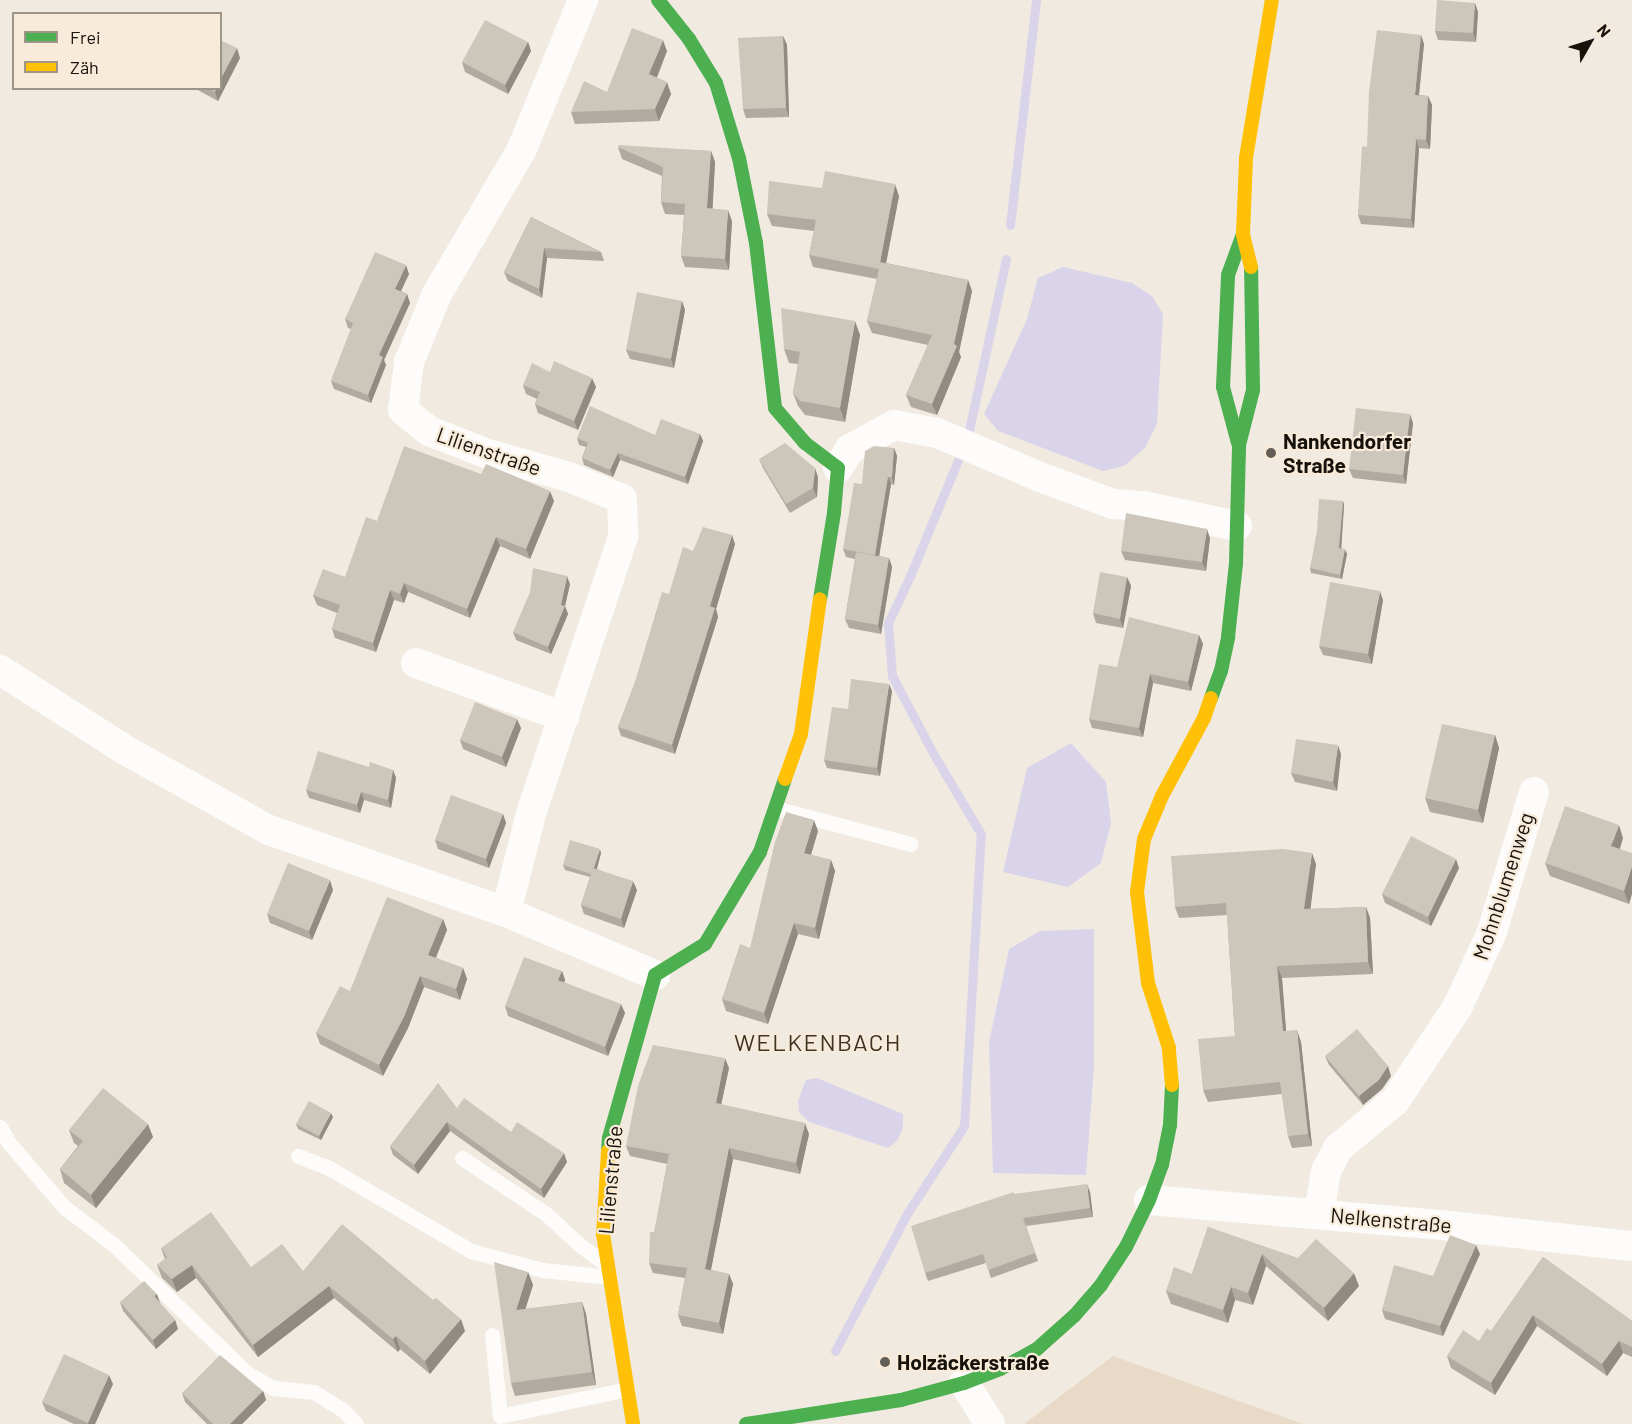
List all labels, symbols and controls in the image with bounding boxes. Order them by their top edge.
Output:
legend [12,12,222,90]
north arrow [1560,12,1620,72]
text: N [1594,20,1615,40]
text: Frei [70,26,101,48]
text: Zäh [70,56,99,78]
street label: Lilienstraße [433,421,545,481]
place label: Nankendorfer Straße [1283,428,1411,478]
marker: Nankendorfer Straße [1264,446,1278,460]
street label: Mohnblumenweg [1467,809,1539,963]
district label: WELKENBACH [734,1028,902,1056]
street label: Lilienstraße [593,1125,627,1235]
street label: Nelkenstraße [1329,1202,1453,1238]
place label: Holzäckerstraße [897,1349,1050,1375]
marker: Holzäckerstraße [878,1355,892,1369]

